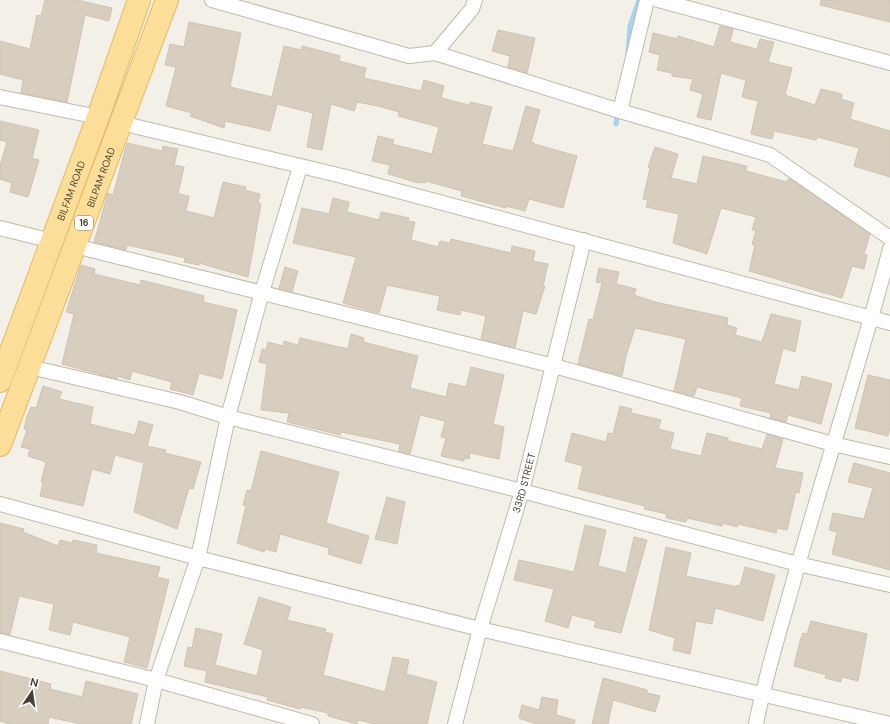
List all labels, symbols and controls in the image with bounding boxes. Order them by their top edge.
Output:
street label: BILPAM ROAD [84,146,118,209]
street label: BILFAM ROAD [54,159,88,223]
road number: 16 [75,216,93,230]
street label: 33RD STREET [510,451,538,514]
north arrow [12,672,52,712]
text: N [29,675,40,690]

